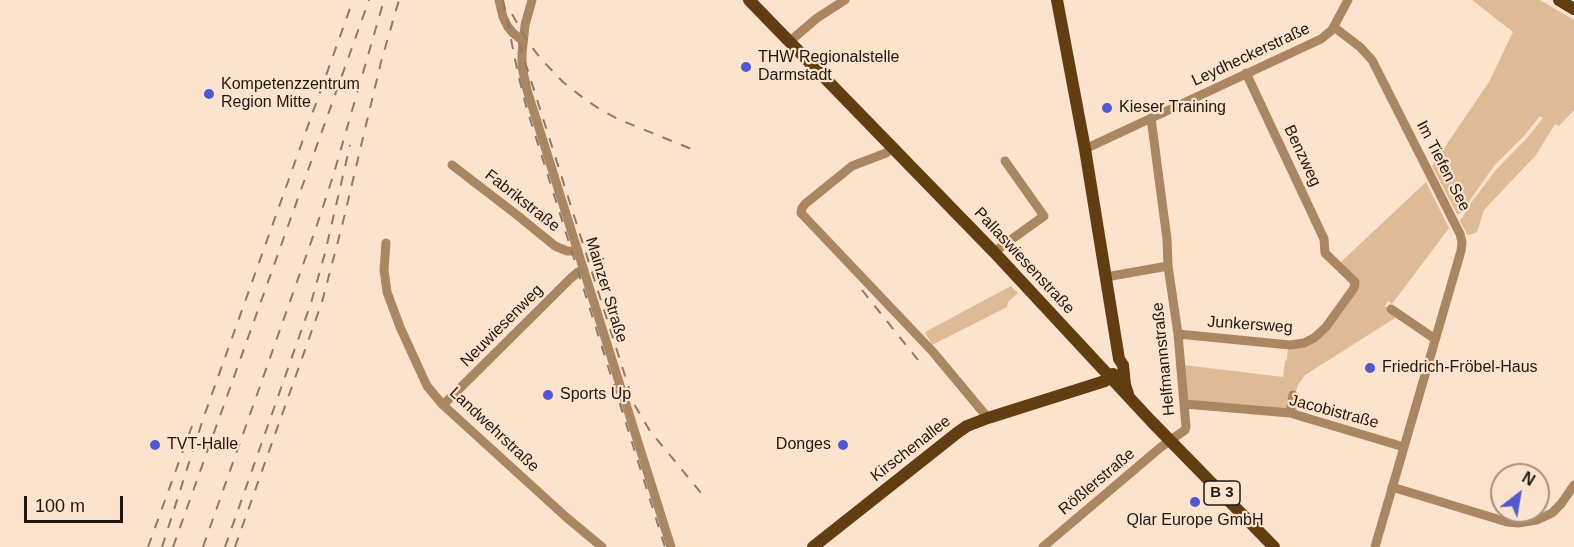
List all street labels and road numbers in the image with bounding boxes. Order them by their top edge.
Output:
street label: Leydheckerstraße [1189,19,1313,91]
street label: Im Tiefen See [1412,118,1474,214]
street label: Benzweg [1279,122,1325,190]
street label: Fabrikstraße [481,166,563,236]
street label: Pallaswiesenstraße [970,204,1078,318]
street label: Mainzer Straße [581,235,631,345]
street label: Neuwiesenweg [457,281,547,371]
street label: Helfmannstraße [1149,301,1179,417]
street label: Junkersweg [1207,312,1293,338]
street label: Landwehrstraße [445,384,543,476]
street label: Jacobistraße [1287,391,1381,433]
street label: Kirschenallee [867,412,955,486]
street label: Rößlerstraße [1055,445,1139,519]
road number: B 3 [1204,481,1240,505]

